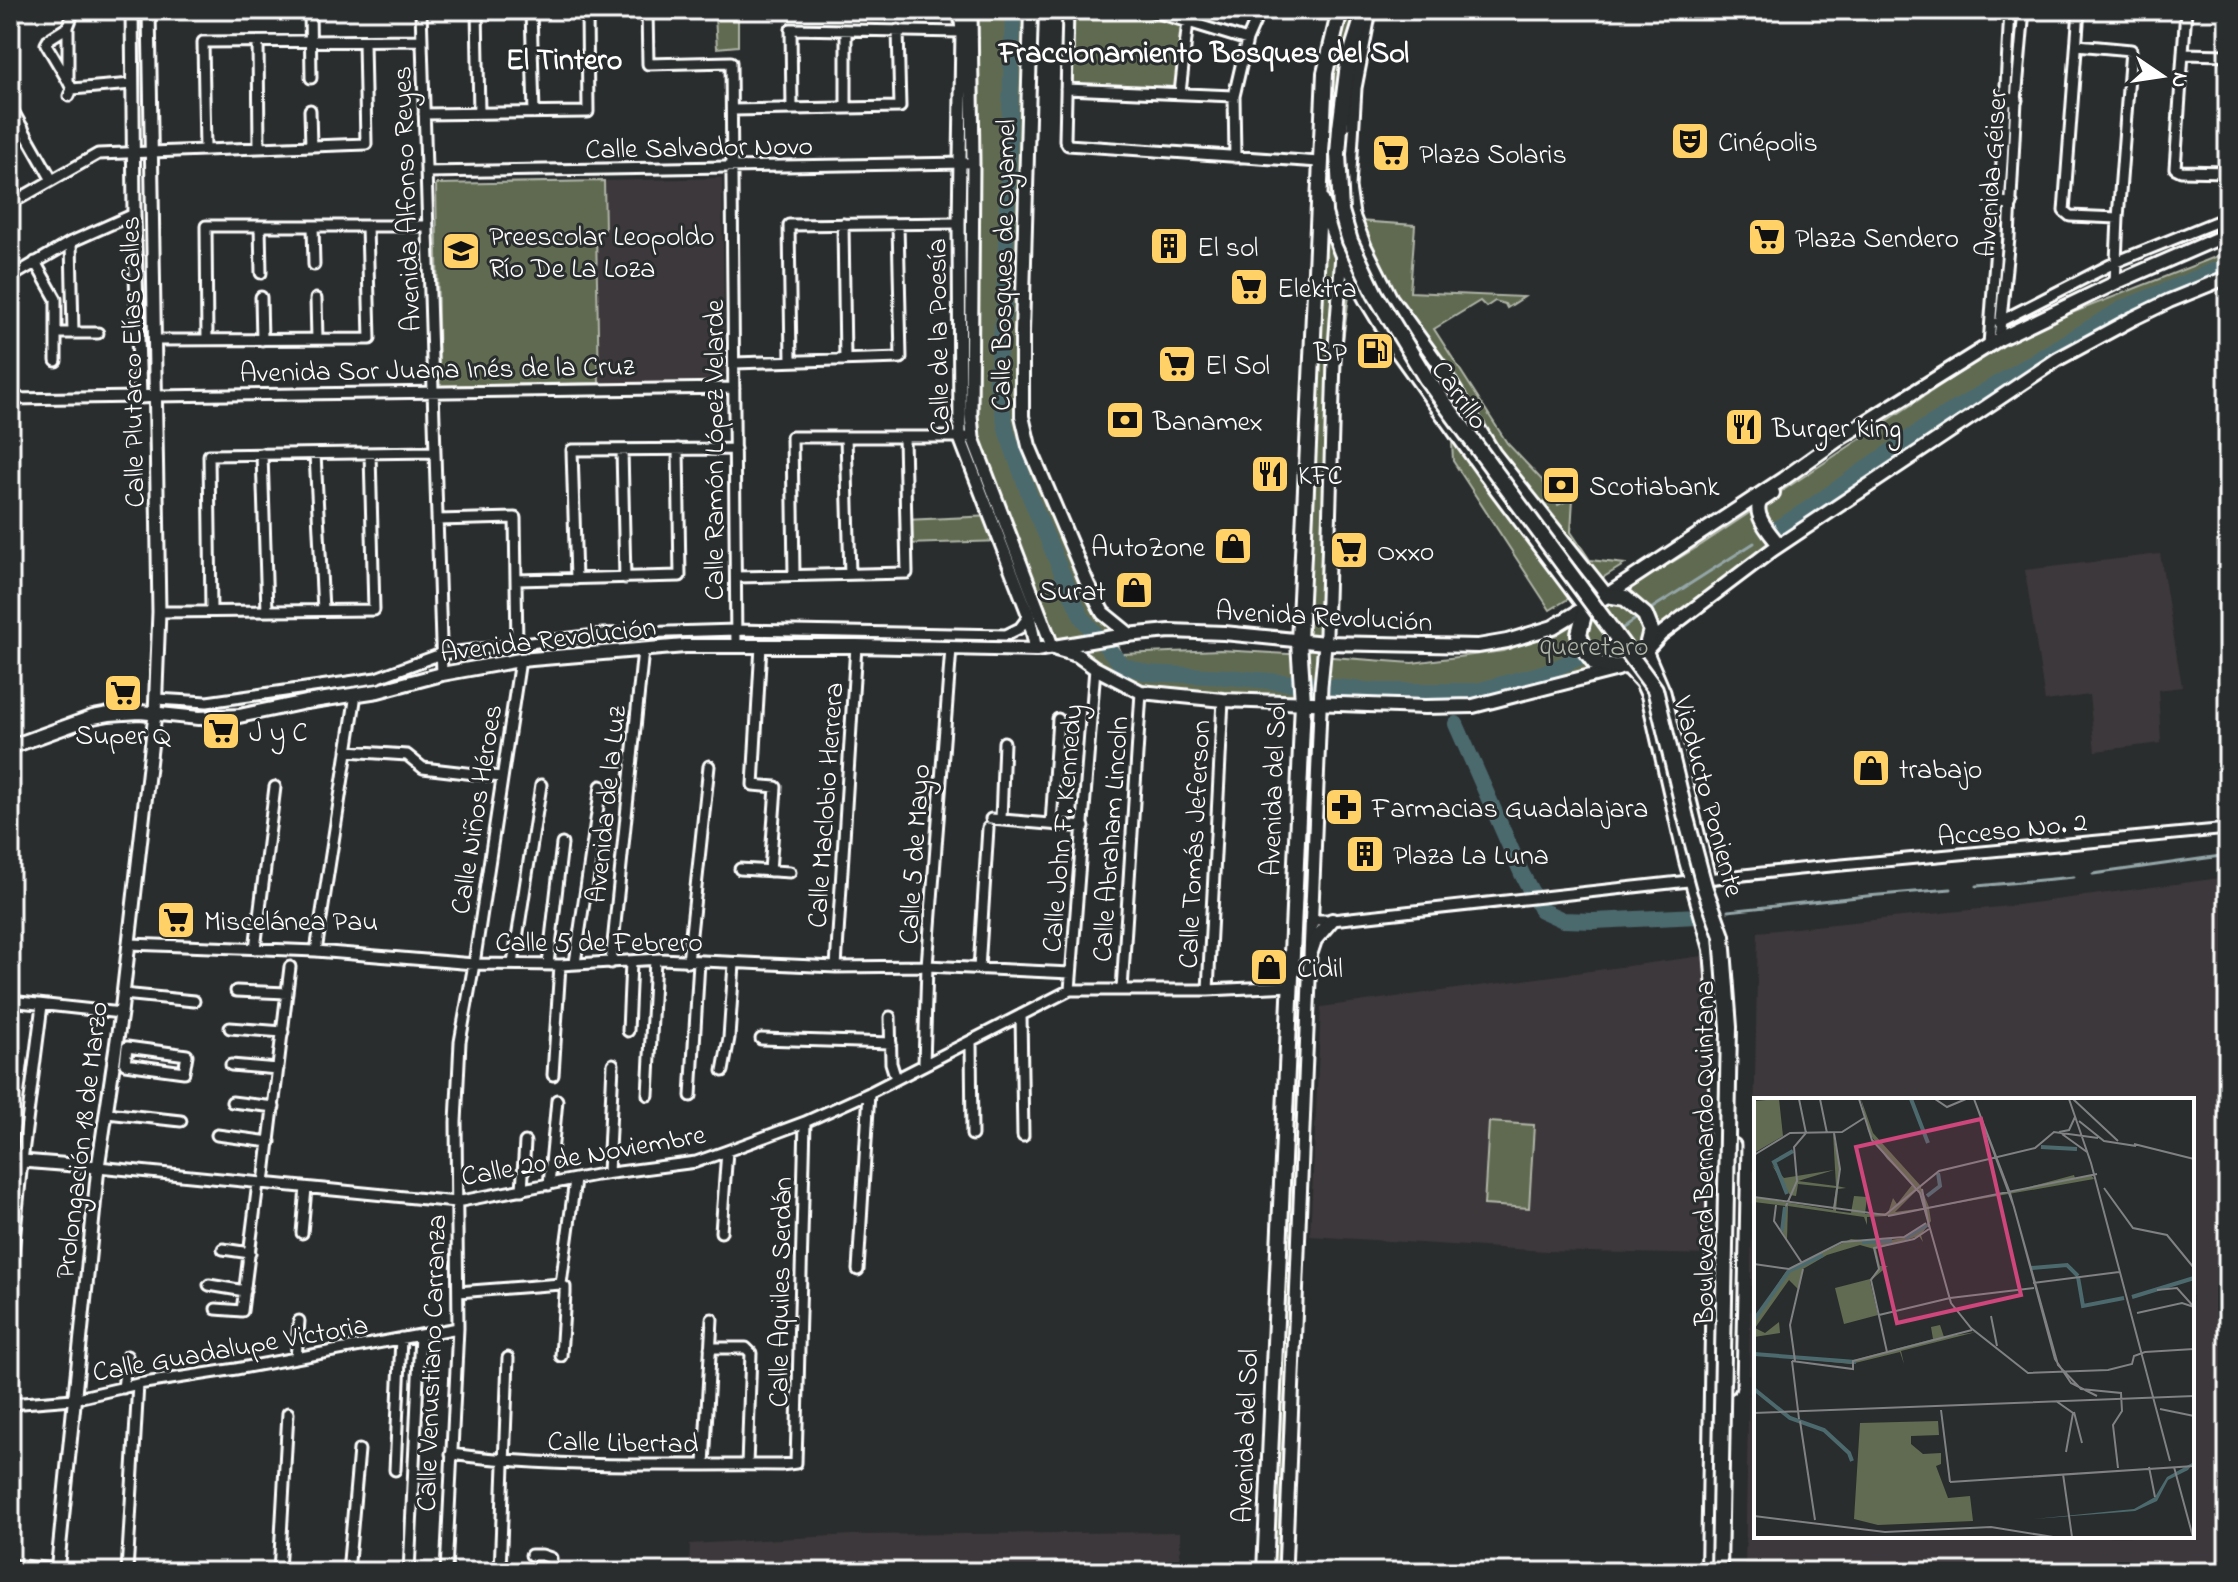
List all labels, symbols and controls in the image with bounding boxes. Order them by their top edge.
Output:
district label: Fraccionamiento Bosques del Sol [997,33,1409,77]
north arrow [2122,36,2202,116]
district label: El Tintero [506,40,622,84]
street label: Avenida Alfonso Reyes [383,65,434,333]
text: N [2161,69,2196,91]
street label: Avenida Géiser [1967,87,2020,259]
street label: Calle Bosques de Oyamel [982,119,1029,411]
theatre icon: Cinépolis [1669,120,1711,162]
place label: Cinépolis [1718,124,1818,165]
street label: Calle Salvador Novo [585,127,813,172]
supermarket icon: Plaza Solaris [1370,132,1412,174]
place label: Plaza Solaris [1419,136,1567,177]
street label: Calle Plutarco Elías Calles [111,216,158,508]
supermarket icon: Plaza Sendero [1746,216,1788,258]
place label: Preescolar Leopoldo Río De La Loza [489,218,715,291]
place label: Plaza Sendero [1795,220,1959,261]
building icon: El sol [1148,225,1190,267]
place label: El sol [1197,229,1258,270]
school or university icon: Preescolar Leopoldo Río De La Loza [440,230,482,272]
street label: Calle de la Poesía [918,238,963,436]
supermarket icon: Elektra [1228,266,1270,308]
place label: Elektra [1277,270,1357,311]
street label: Calle Ramón López Velarde [696,299,737,601]
fuel station icon: BP [1354,330,1396,372]
place label: BP [1313,334,1347,375]
supermarket icon: El Sol [1156,343,1198,385]
place label: El Sol [1205,347,1270,388]
street label: Avenida Sor Juana Inés de la Cruz [239,348,635,395]
street label: Carrillo [1419,353,1497,439]
bank icon: Banamex [1104,399,1146,441]
place label: Banamex [1152,403,1263,444]
restaurant icon: Burger King [1723,406,1765,448]
place label: Burger King [1771,410,1901,451]
restaurant icon: KFC [1249,453,1291,495]
place label: KFC [1298,457,1343,498]
bank icon: Scotiabank [1540,464,1582,506]
place label: Scotiabank [1589,468,1720,509]
shop icon: AutoZone [1212,525,1254,567]
place label: AutoZone [1091,529,1205,570]
supermarket icon: Oxxo [1328,529,1370,571]
place label: Oxxo [1377,533,1434,574]
shop icon: Surat [1113,569,1155,611]
place label: Surat [1039,573,1106,614]
street label: Avenida Revolución [1214,592,1433,645]
street label: Avenida Revolución [438,608,659,675]
park label: queretaro [1539,628,1649,669]
supermarket icon: Super Q [102,672,144,714]
street label: Calle Maclobio Herrera [798,681,857,930]
street label: Viaducto Poniente [1660,691,1753,902]
street label: Avenida del Sol [1252,701,1299,877]
street label: Calle Niños Héroes [442,702,515,917]
street label: Calle John F. Kennedy [1033,702,1096,954]
street label: Avenida de la Luz [578,703,639,905]
supermarket icon: J y C [200,710,242,752]
place label: J y C [249,714,308,755]
street label: Calle Abraham Lincoln [1083,715,1142,964]
place label: Super Q [75,717,172,758]
street label: Calle Tomás Jeferson [1170,719,1223,970]
shop icon: trabajo [1850,747,1892,789]
place label: trabajo [1899,751,1982,792]
street label: Calle 5 de Mayo [890,763,943,946]
pharmacy icon: Farmacias Guadalajara [1323,786,1365,828]
place label: Farmacias Guadalajara [1371,790,1648,831]
street label: Acceso No. 2 [1935,803,2089,860]
building icon: Plaza La Luna [1344,833,1386,875]
place label: Plaza La Luna [1393,837,1549,878]
supermarket icon: Miscelánea Pau [155,899,197,941]
place label: Miscelánea Pau [204,903,378,944]
street label: Calle 5 de Febrero [495,924,703,965]
shop icon: Cidil [1248,946,1290,988]
place label: Cidil [1297,950,1343,991]
street label: Boulevard Bernardo Quintana [1686,980,1727,1327]
street label: Prolongación 18 de Marzo [46,999,121,1282]
inset map [1754,1098,2194,1538]
street label: Calle 20 de Noviembre [458,1116,709,1199]
street label: Calle Aquiles Serdán [760,1176,805,1408]
street label: Calle Venustiano Carranza [408,1214,459,1513]
street label: Calle Guadalupe Victoria [90,1306,372,1395]
street label: Avenida del Sol [1224,1348,1271,1524]
street label: Calle Libertad [547,1423,699,1466]

